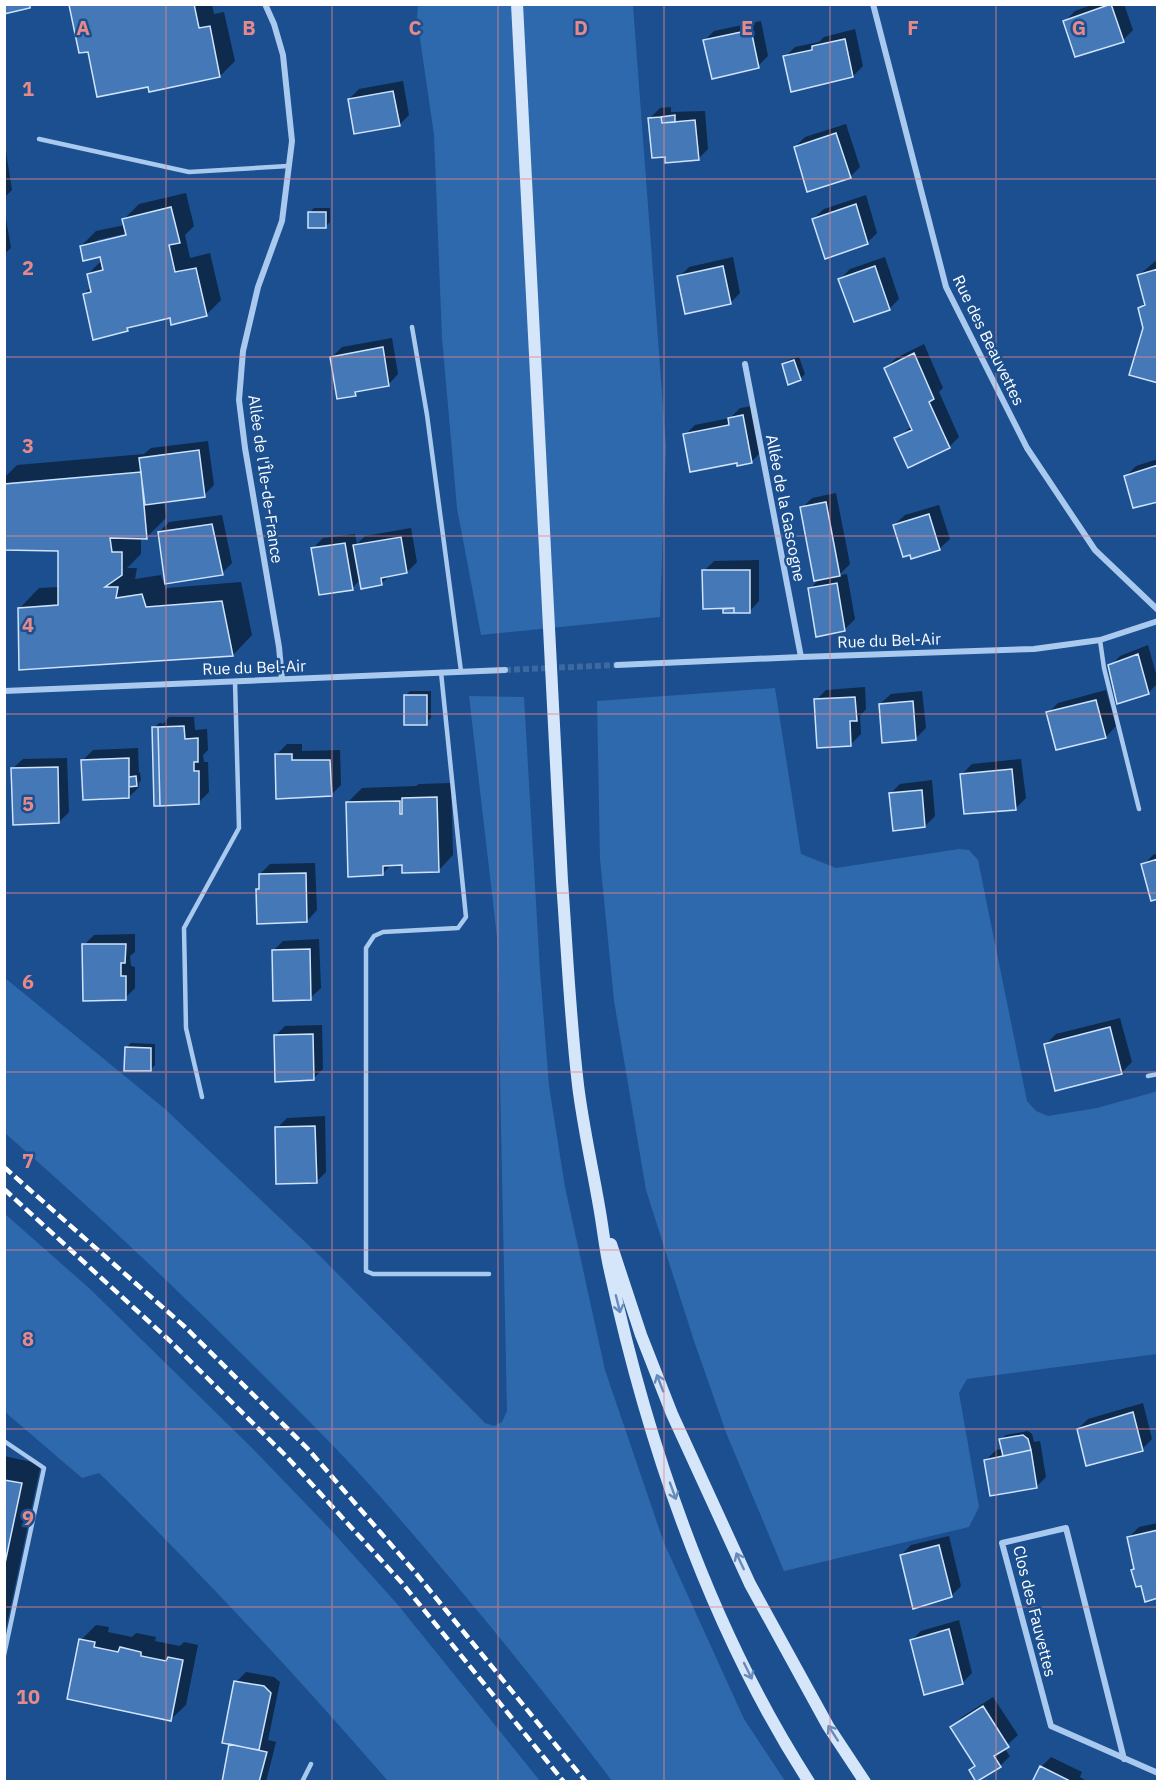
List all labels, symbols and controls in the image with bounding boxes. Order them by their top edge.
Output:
text: A [76,14,90,41]
text: B [242,14,256,41]
text: C [408,14,422,41]
text: D [574,14,588,41]
text: E [741,14,753,41]
text: F [907,14,919,41]
text: G [1072,14,1086,41]
text: 1 [22,75,34,102]
text: 2 [22,254,34,281]
street label: Rue des Beauvettes [949,272,1029,408]
street label: Allée de l'Île-de-France [244,393,288,565]
text: 3 [22,432,34,459]
street label: Allée de la Gascogne [762,433,810,583]
text: 4 [22,611,34,638]
street label: Rue du Bel-Air [837,628,941,652]
street label: Rue du Bel-Air [202,655,306,679]
text: 5 [22,790,34,817]
text: 6 [22,968,34,995]
text: 7 [22,1147,34,1174]
one-way arrow [612,1295,624,1314]
text: 8 [22,1325,34,1352]
one-way arrow [654,1375,665,1393]
one-way arrow [668,1481,679,1500]
text: 9 [22,1504,34,1531]
street label: Clos des Fauvettes [1009,1543,1061,1679]
one-way arrow [733,1553,745,1571]
one-way arrow [742,1662,754,1680]
text: 10 [16,1683,40,1710]
one-way arrow [826,1725,838,1742]

